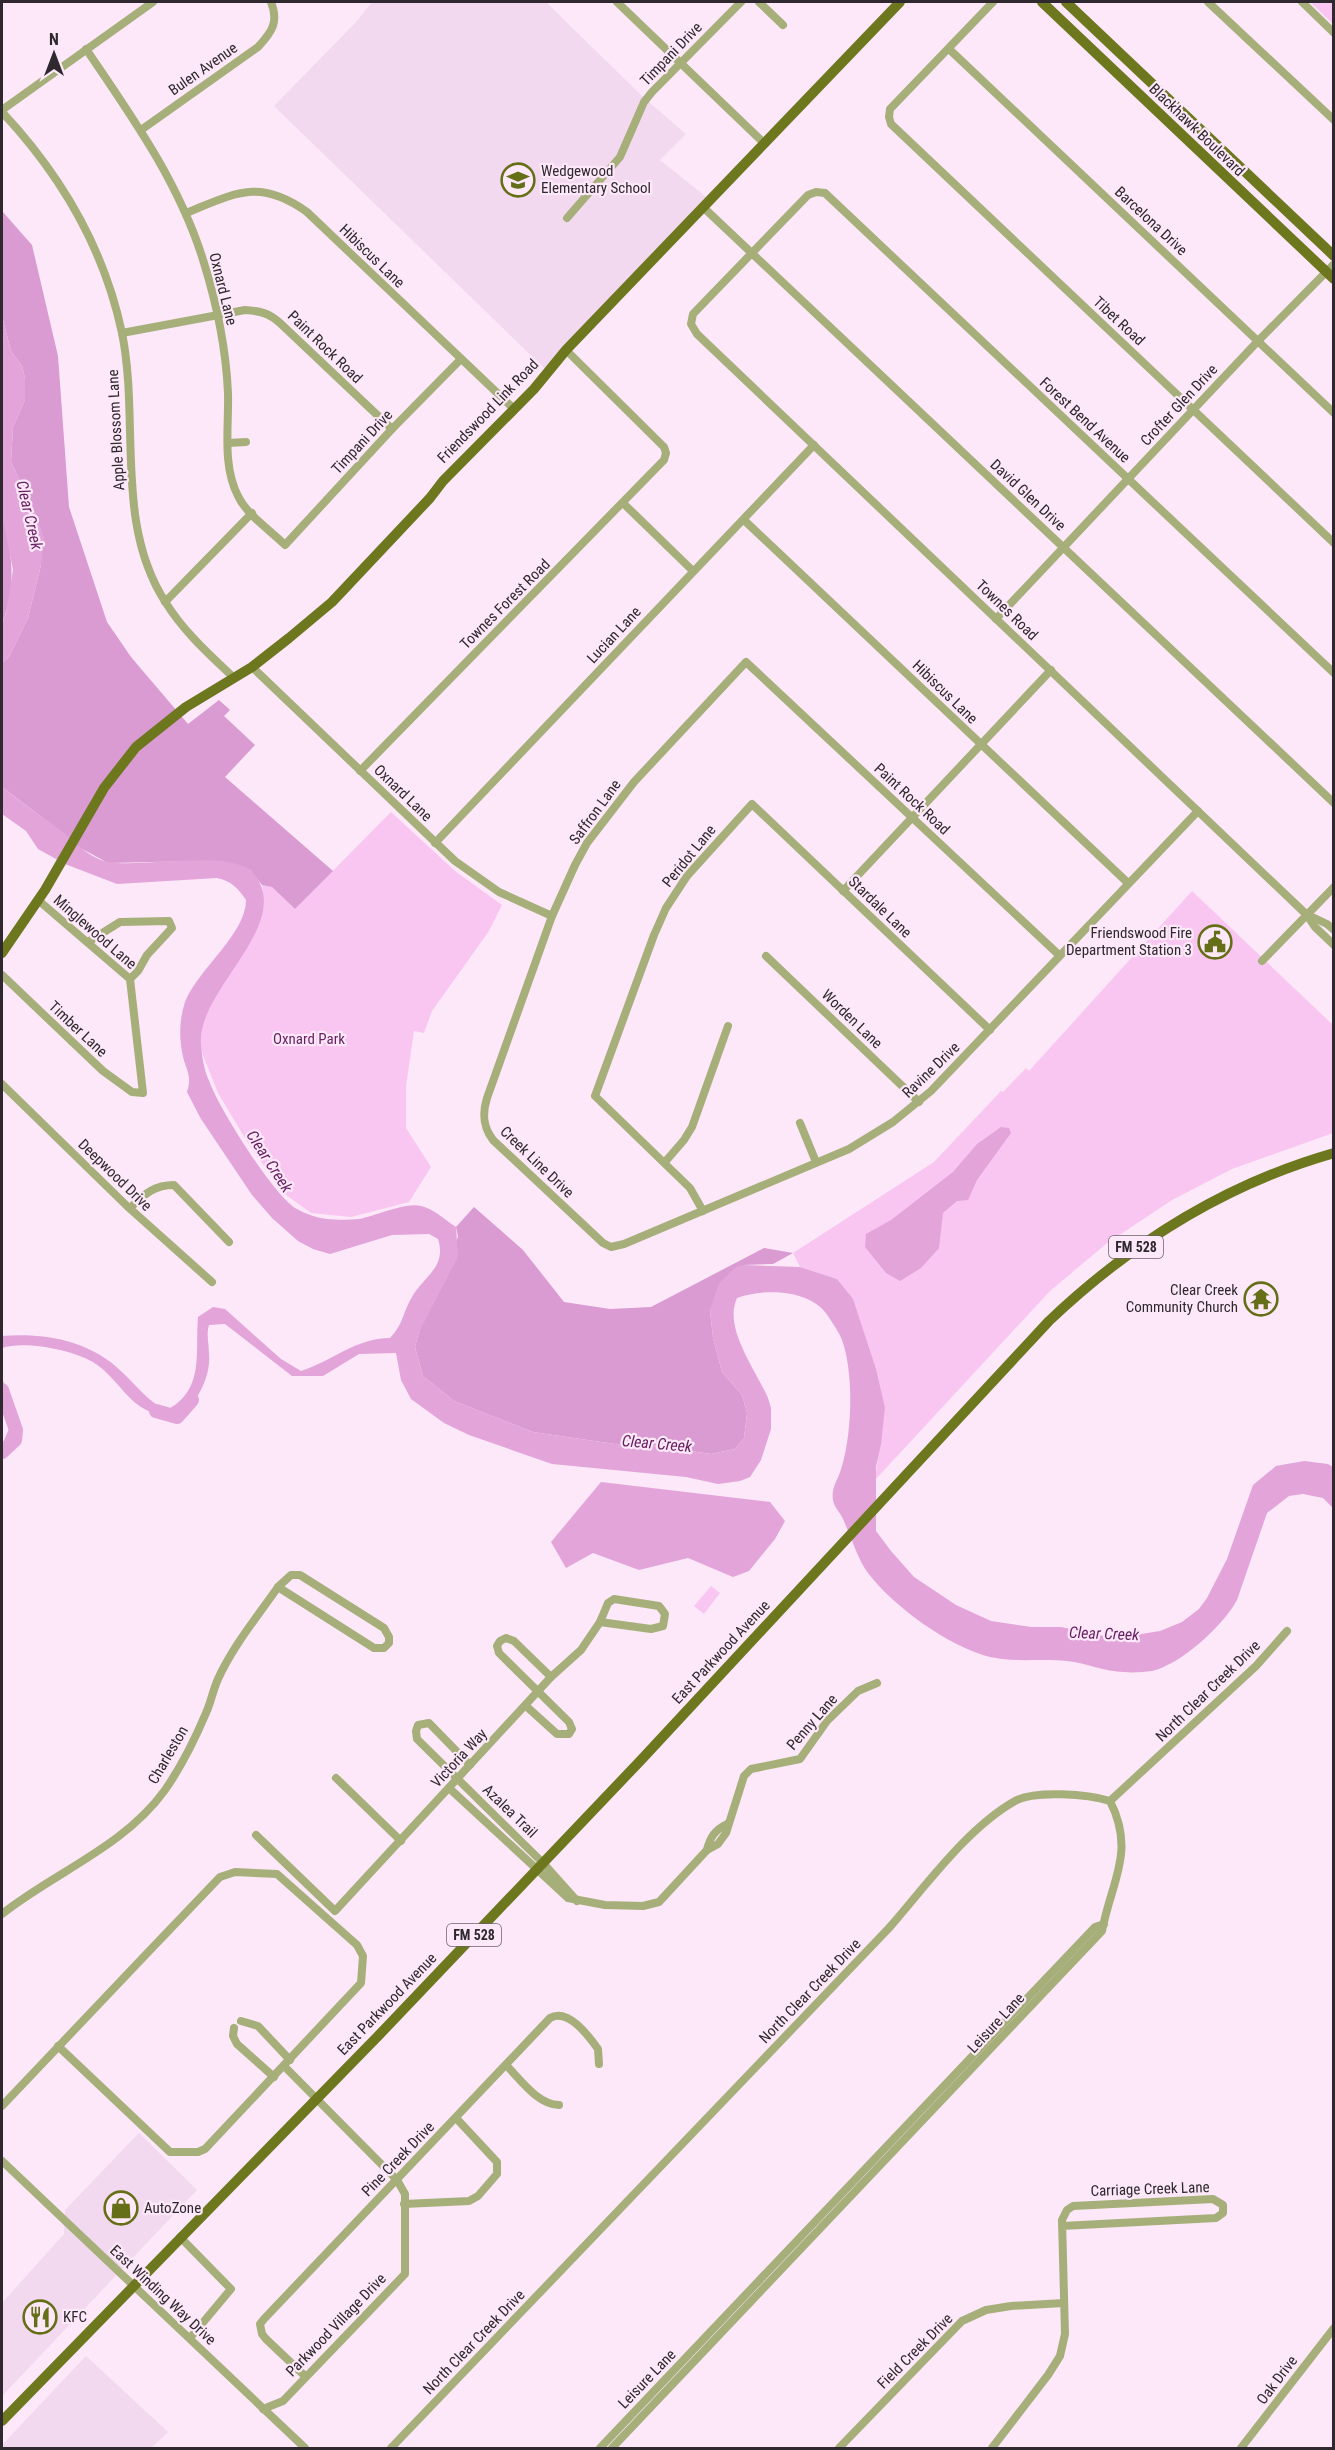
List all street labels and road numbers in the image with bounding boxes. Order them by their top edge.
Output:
street label: Timpani Drive [636,19,706,89]
street label: Bulen Avenue [165,39,241,99]
street label: Blackhawk Boulevard [1146,80,1248,180]
street label: Barcelona Drive [1111,183,1191,259]
street label: Hibiscus Lane [336,221,408,291]
street label: Oxnard Lane [205,251,241,327]
street label: Tibet Road [1090,293,1148,349]
street label: Paint Rock Road [284,307,366,387]
street label: Friendswood Link Road [434,355,542,467]
street label: Crofter Glen Drive [1137,361,1221,449]
street label: Apple Blossom Lane [104,369,128,491]
street label: Forest Bend Avenue [1036,373,1134,467]
street label: Timpani Drive [328,406,396,478]
street label: David Glen Drive [987,456,1069,534]
street label: Townes Forest Road [456,555,554,653]
street label: Townes Road [972,576,1042,644]
street label: Lucian Lane [583,603,645,667]
street label: Hibiscus Lane [909,657,981,727]
street label: Paint Rock Road [870,759,954,839]
street label: Oxnard Lane [370,761,436,825]
street label: Saffron Lane [565,776,625,848]
street label: Peridot Lane [658,821,720,891]
street label: Stardale Lane [845,872,915,942]
street label: Minglewood Lane [50,891,140,973]
street label: Worden Lane [818,986,886,1052]
street label: Timber Lane [45,997,111,1061]
street label: Ravine Drive [899,1038,963,1102]
street label: Creek Line Drive [496,1122,578,1202]
street label: Deepwood Drive [74,1135,156,1215]
road number: FM 528 [1109,1236,1163,1258]
street label: East Parkwood Avenue [668,1596,774,1708]
street label: North Clear Creek Drive [1152,1637,1264,1745]
street label: Penny Lane [783,1690,841,1754]
street label: Charleston [144,1723,192,1787]
street label: Victoria Way [427,1725,491,1791]
street label: Azalea Trail [479,1781,541,1841]
road number: FM 528 [447,1924,501,1946]
street label: North Clear Creek Drive [756,1935,864,2047]
street label: East Parkwood Avenue [334,1949,440,2059]
street label: Leisure Lane [964,1989,1028,2057]
street label: Pine Creek Drive [358,2118,438,2200]
street label: Carriage Creek Lane [1090,2178,1210,2200]
street label: East Winding Way Drive [106,2241,220,2349]
street label: Parkwood Village Drive [282,2270,390,2380]
street label: North Clear Creek Drive [420,2286,528,2398]
street label: Field Creek Drive [874,2310,956,2392]
street label: Leisure Lane [614,2346,680,2412]
street label: Oak Drive [1253,2352,1301,2408]

